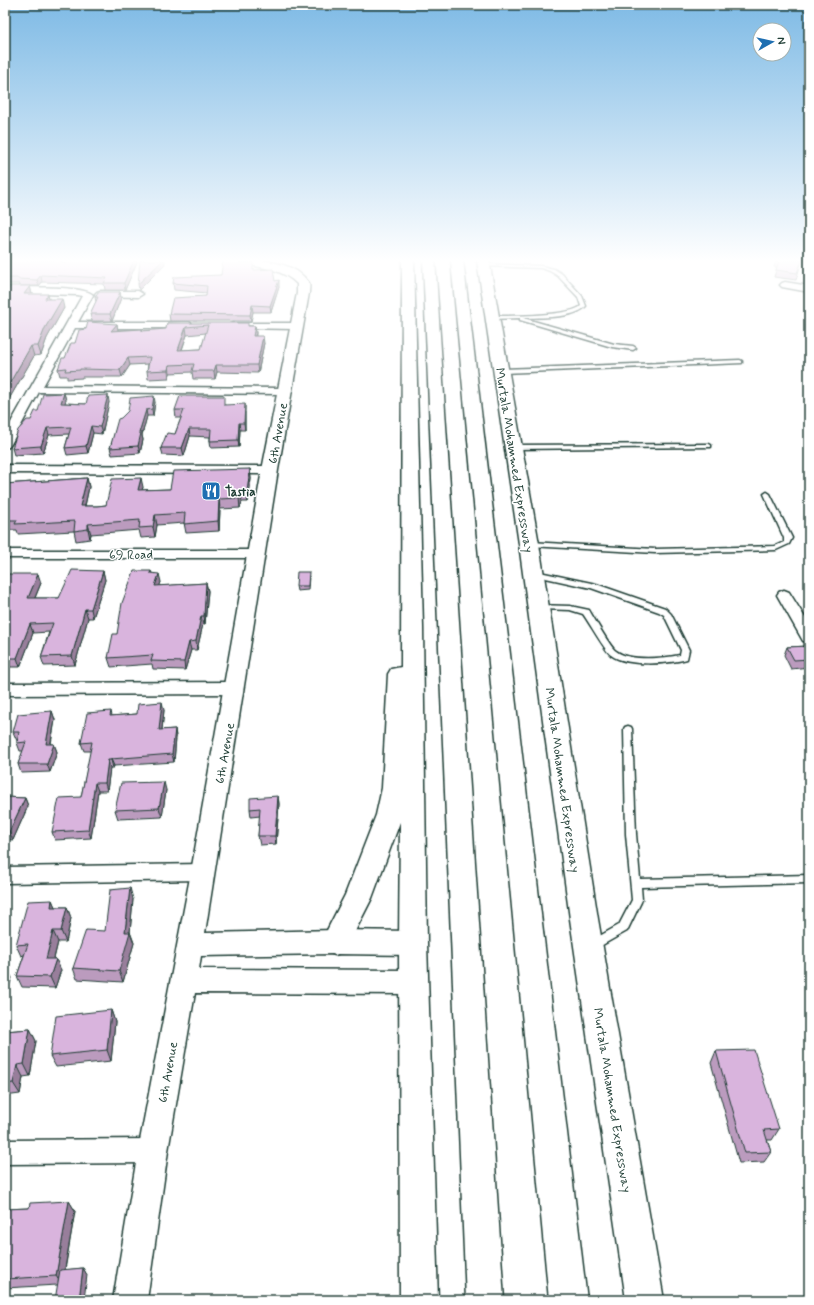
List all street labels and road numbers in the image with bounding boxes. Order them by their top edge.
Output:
street label: Murtala Mohammed Expressway [491,367,537,554]
street label: 6th Avenue [265,401,292,465]
street label: 69 Road [109,547,153,564]
street label: Murtala Mohammed Expressway [540,687,583,874]
street label: 6th Avenue [212,721,239,785]
street label: Murtala Mohammed Expressway [589,1007,635,1194]
street label: 6th Avenue [155,1040,182,1104]

